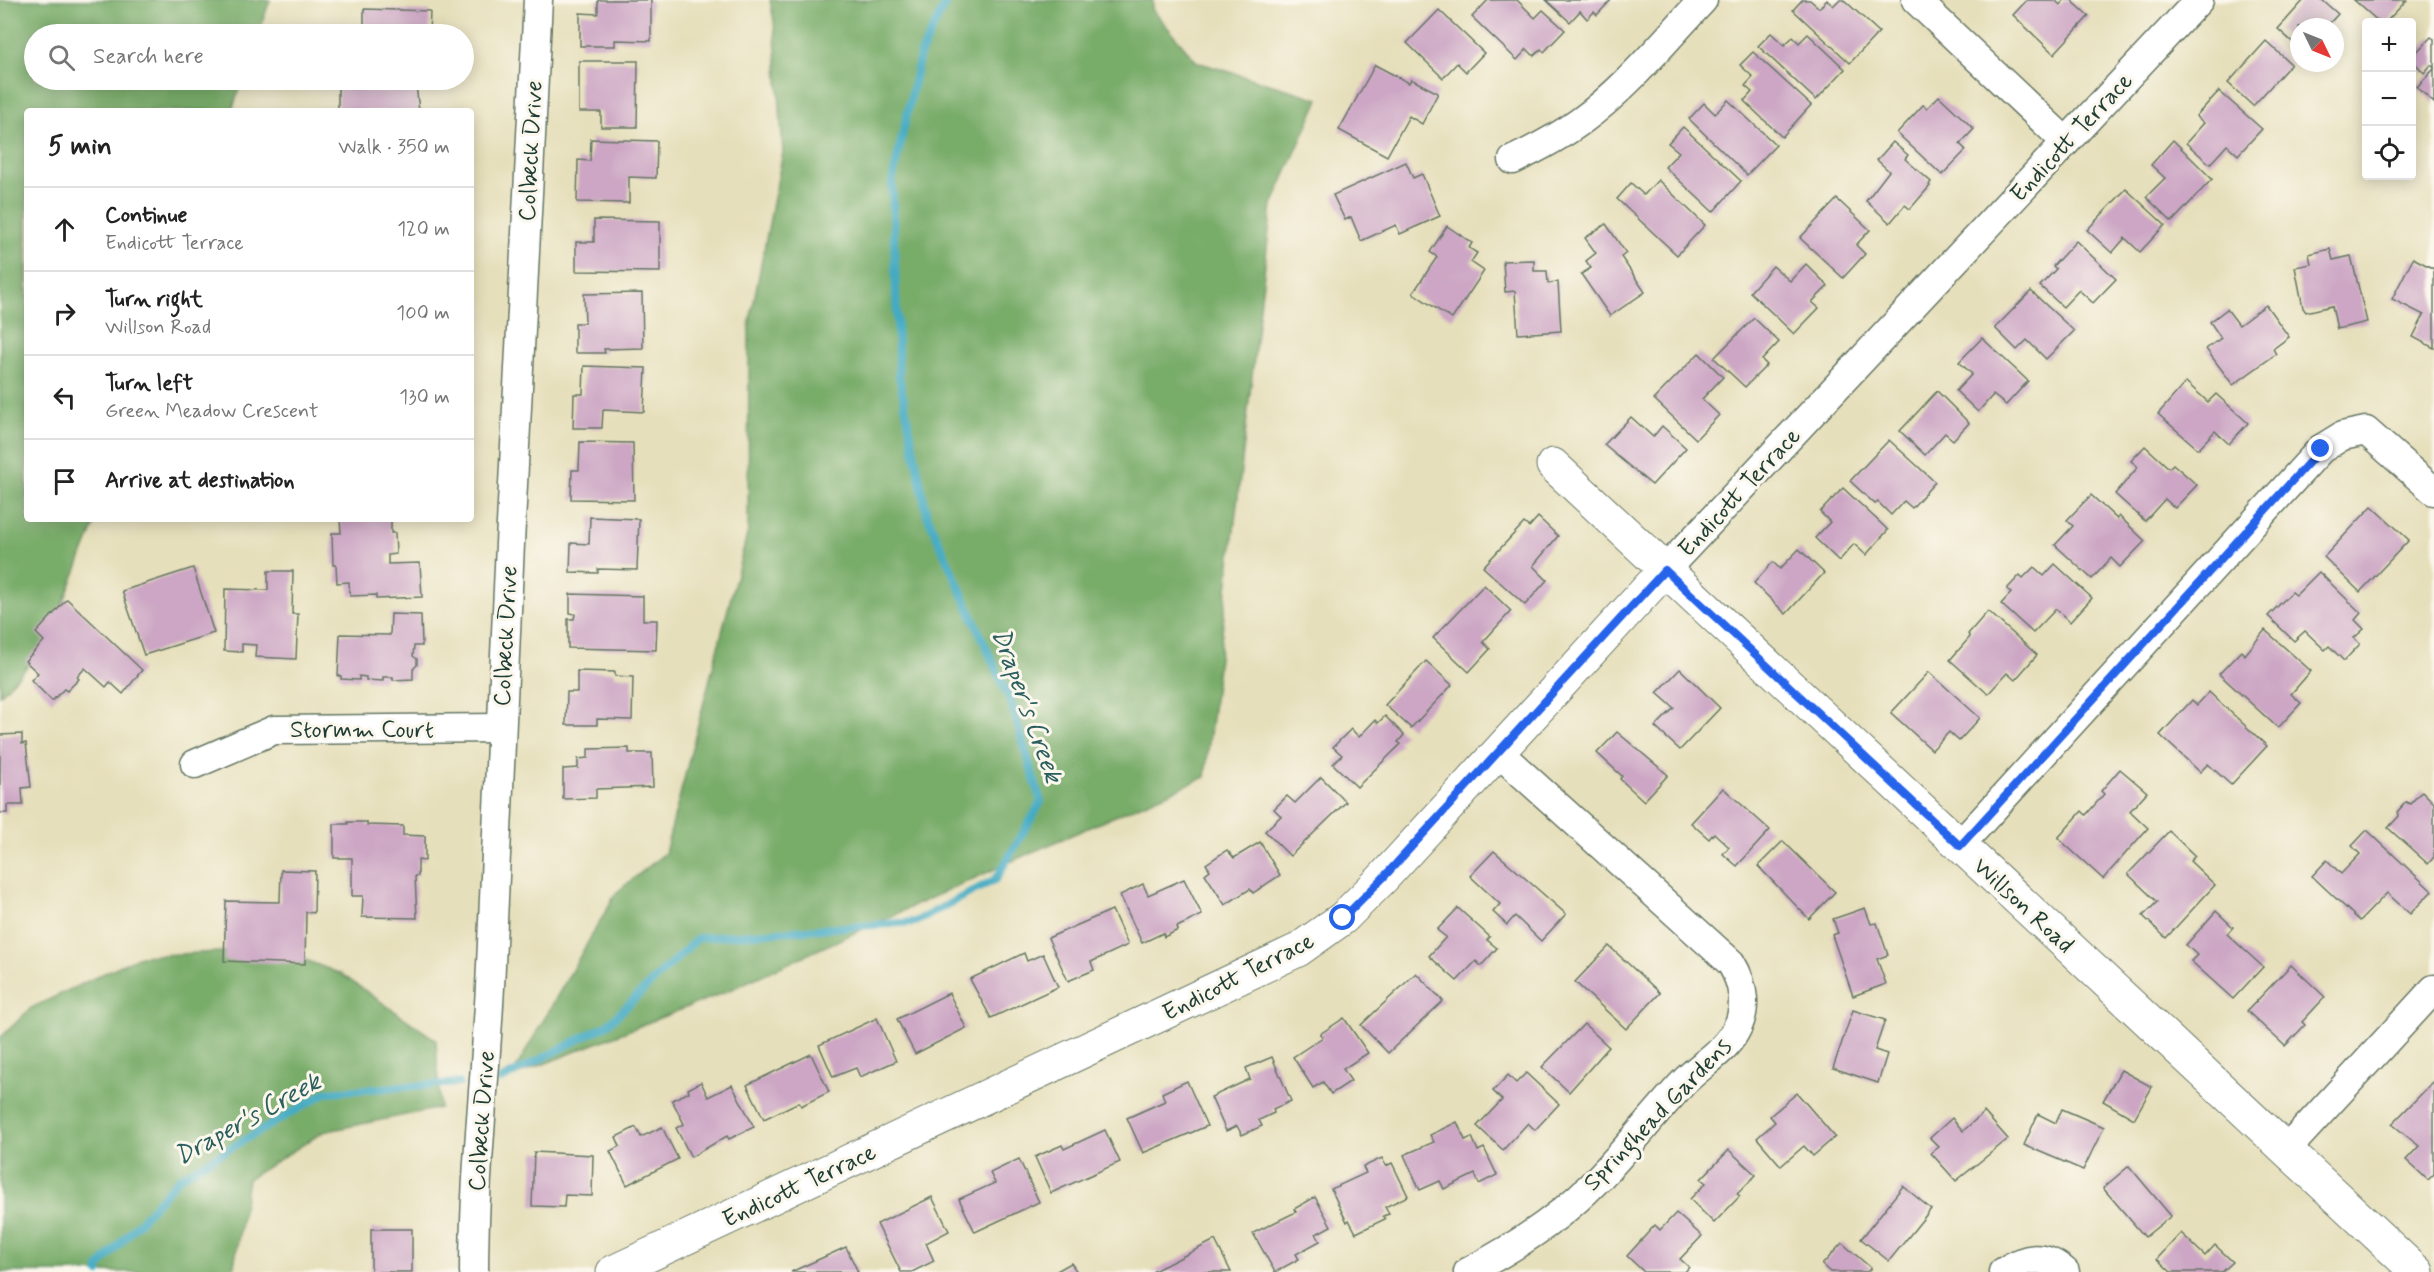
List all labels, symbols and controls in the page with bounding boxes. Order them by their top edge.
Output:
north arrow [2290,18,2344,72]
map controls [2362,18,2416,180]
button: + [2362,18,2416,72]
search box [24,24,474,90]
icon: search [45,41,78,74]
text: Search here [93,43,204,71]
street label: Endicott Terrace [2004,67,2140,209]
button: − [2362,72,2416,126]
street label: Colbeck Drive [512,80,551,222]
button: locate [2362,126,2416,180]
text: 5 min [48,130,112,164]
text: Walk · 350 m [338,134,450,161]
text: Continue [105,202,187,230]
icon: ahead [48,213,81,246]
text: 120 m [397,216,450,243]
text: Endicott Terrace [105,230,244,257]
text: Turn right [105,286,203,314]
icon: right [48,297,81,330]
text: 100 m [396,300,450,327]
text: Willson Road [105,314,211,341]
text: Turn left [105,370,193,398]
icon: left [48,381,81,414]
text: 130 m [399,384,450,411]
text: Green Meadow Crescent [105,398,318,425]
street label: Endicott Terrace [1672,422,1808,564]
route end [2307,435,2333,461]
icon: arrive [48,465,81,498]
text: Arrive at destination [105,467,295,495]
street label: Colbeck Drive [487,565,526,707]
water label: Draper's Creek [982,624,1071,790]
street label: Stormm Court [290,715,434,746]
street label: Willson Road [1966,851,2080,961]
route start [1329,904,1355,930]
street label: Endicott Terrace [1157,926,1320,1029]
street label: Springhead Gardens [1577,1032,1741,1200]
street label: Colbeck Drive [462,1050,503,1192]
water label: Draper's Creek [169,1065,329,1174]
street label: Endicott Terrace [718,1137,882,1236]

